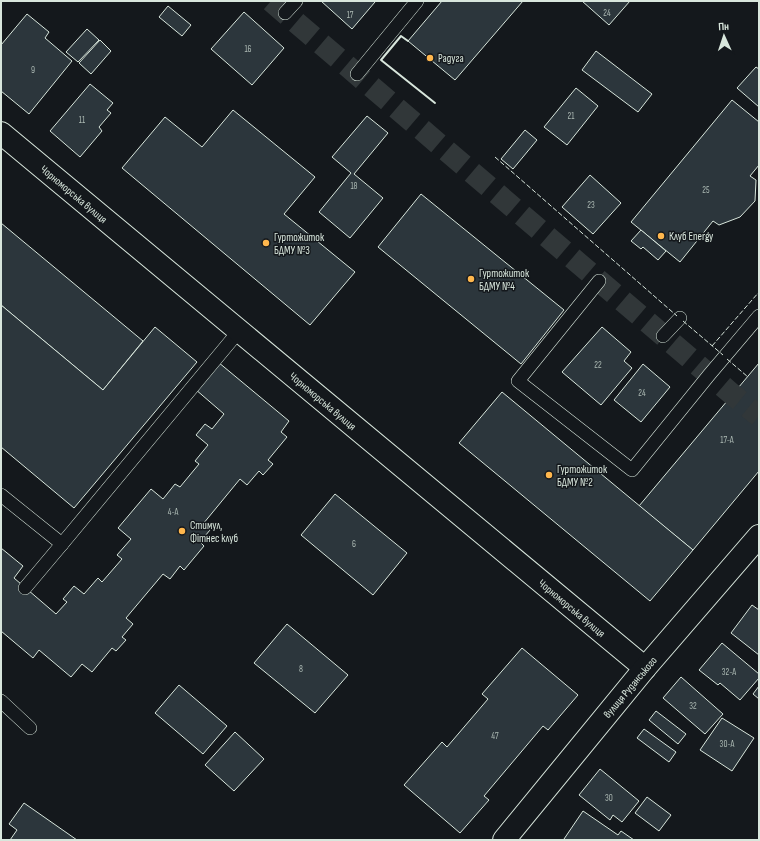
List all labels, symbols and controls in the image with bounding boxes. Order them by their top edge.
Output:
house number: 24 [603,8,611,19]
house number: 17 [347,10,354,21]
north arrow [704,16,744,56]
text: Пн [718,20,729,33]
house number: 16 [244,44,252,55]
place label: Радуга [438,52,464,65]
marker: Радуга [425,53,435,63]
house number: 9 [31,65,35,76]
house number: 21 [568,111,575,122]
house number: 11 [79,115,86,126]
street label: Чорноморська вулиця [38,163,110,226]
house number: 18 [350,181,358,192]
house number: 25 [702,185,710,196]
house number: 23 [587,200,595,211]
place label: Клуб Energy [669,230,714,243]
place label: Гуртожиток БДМУ №3 [274,231,325,257]
marker: Клуб Energy [656,231,666,241]
marker: Гуртожиток БДМУ №3 [261,238,271,248]
place label: Гуртожиток БДМУ №4 [479,267,530,293]
marker: Гуртожиток БДМУ №4 [466,274,476,284]
house number: 22 [594,360,602,371]
street label: Чорноморська вулиця [287,370,359,433]
house number: 24 [638,388,646,399]
house number: 17-А [720,435,734,446]
place label: Гуртожиток БДМУ №2 [557,463,608,489]
marker: Гуртожиток БДМУ №2 [544,470,554,480]
house number: 4-А [168,507,179,518]
place label: Стимул, Фітнес клуб [190,519,238,545]
marker: Стимул, Фітнес клуб [177,526,187,536]
house number: 6 [352,539,356,550]
street label: Чорноморська вулиця [536,577,608,640]
street label: вулиця Руданського [601,654,660,721]
house number: 8 [299,664,303,675]
house number: 32-А [722,667,736,678]
house number: 32 [689,701,697,712]
house number: 47 [491,731,499,742]
house number: 30-А [720,739,735,750]
house number: 30 [605,793,613,804]

